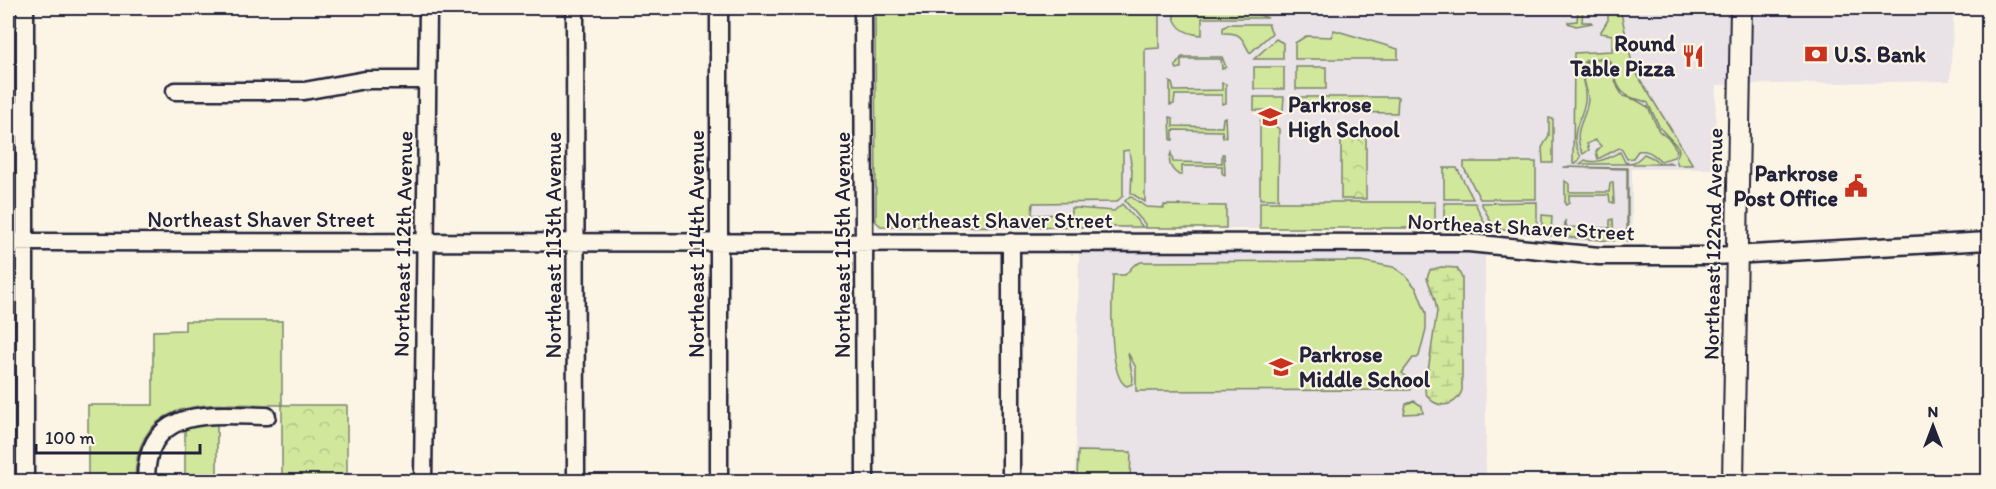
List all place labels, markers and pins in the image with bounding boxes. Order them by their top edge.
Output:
place label: Round Table Pizza [1569,30,1676,82]
bank icon: U.S. Bank [1803,41,1829,67]
place label: U.S. Bank [1834,41,1927,68]
restaurant icon: Round Table Pizza [1680,43,1706,69]
place label: Parkrose High School [1288,91,1400,143]
school or university icon: Parkrose High School [1257,104,1283,130]
place label: Parkrose Post Office [1733,160,1838,212]
public building icon: Parkrose Post Office [1843,173,1869,199]
place label: Parkrose Middle School [1299,341,1431,393]
school or university icon: Parkrose Middle School [1268,354,1294,380]

